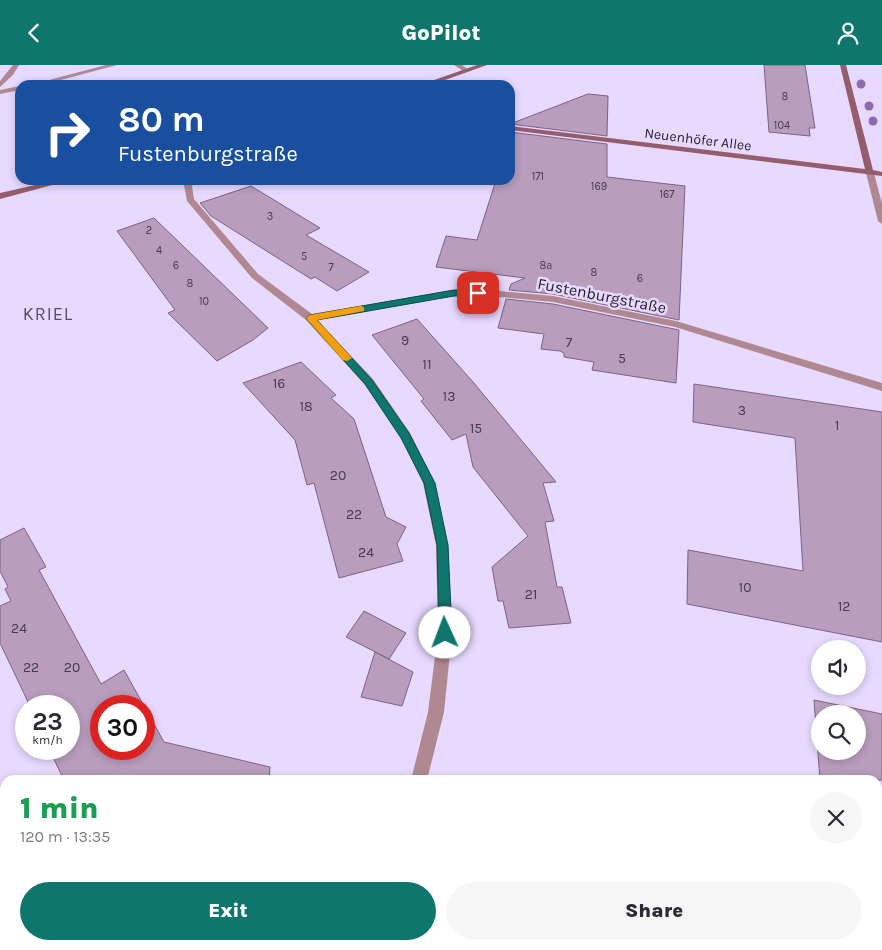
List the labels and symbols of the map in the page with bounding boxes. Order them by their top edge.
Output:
house number: 8 [782,90,789,103]
house number: 104 [774,119,790,132]
street label: Neuenhöfer Allee [643,125,752,154]
house number: 171 [532,170,544,183]
house number: 169 [591,180,607,193]
house number: 167 [659,188,675,201]
house number: 3 [267,210,273,223]
house number: 2 [146,224,152,237]
house number: 4 [156,244,162,257]
house number: 5 [301,250,307,263]
house number: 6 [173,259,179,272]
house number: 8a [540,259,552,272]
house number: 7 [328,261,334,274]
house number: 8 [591,266,598,279]
pin [457,272,499,314]
house number: 6 [637,272,643,285]
street label: Fustenburgstraße [536,274,668,317]
house number: 8 [187,277,194,290]
house number: 10 [199,295,209,308]
district label: KRIEL [23,303,73,325]
house number: 9 [401,332,409,349]
house number: 7 [566,334,573,351]
house number: 5 [618,350,626,367]
house number: 11 [422,356,432,373]
house number: 16 [273,375,285,392]
house number: 13 [443,388,455,405]
house number: 18 [299,398,313,415]
house number: 3 [738,402,746,419]
house number: 1 [835,417,839,434]
house number: 15 [470,420,482,437]
house number: 20 [330,467,346,484]
house number: 22 [346,506,362,523]
house number: 24 [358,544,374,561]
house number: 10 [739,579,751,596]
house number: 21 [525,586,537,603]
house number: 12 [838,598,850,615]
position arrow [418,606,470,658]
house number: 24 [11,620,27,637]
house number: 22 [23,659,39,676]
house number: 20 [64,659,80,676]
speed limit sign: 30 [90,695,155,760]

